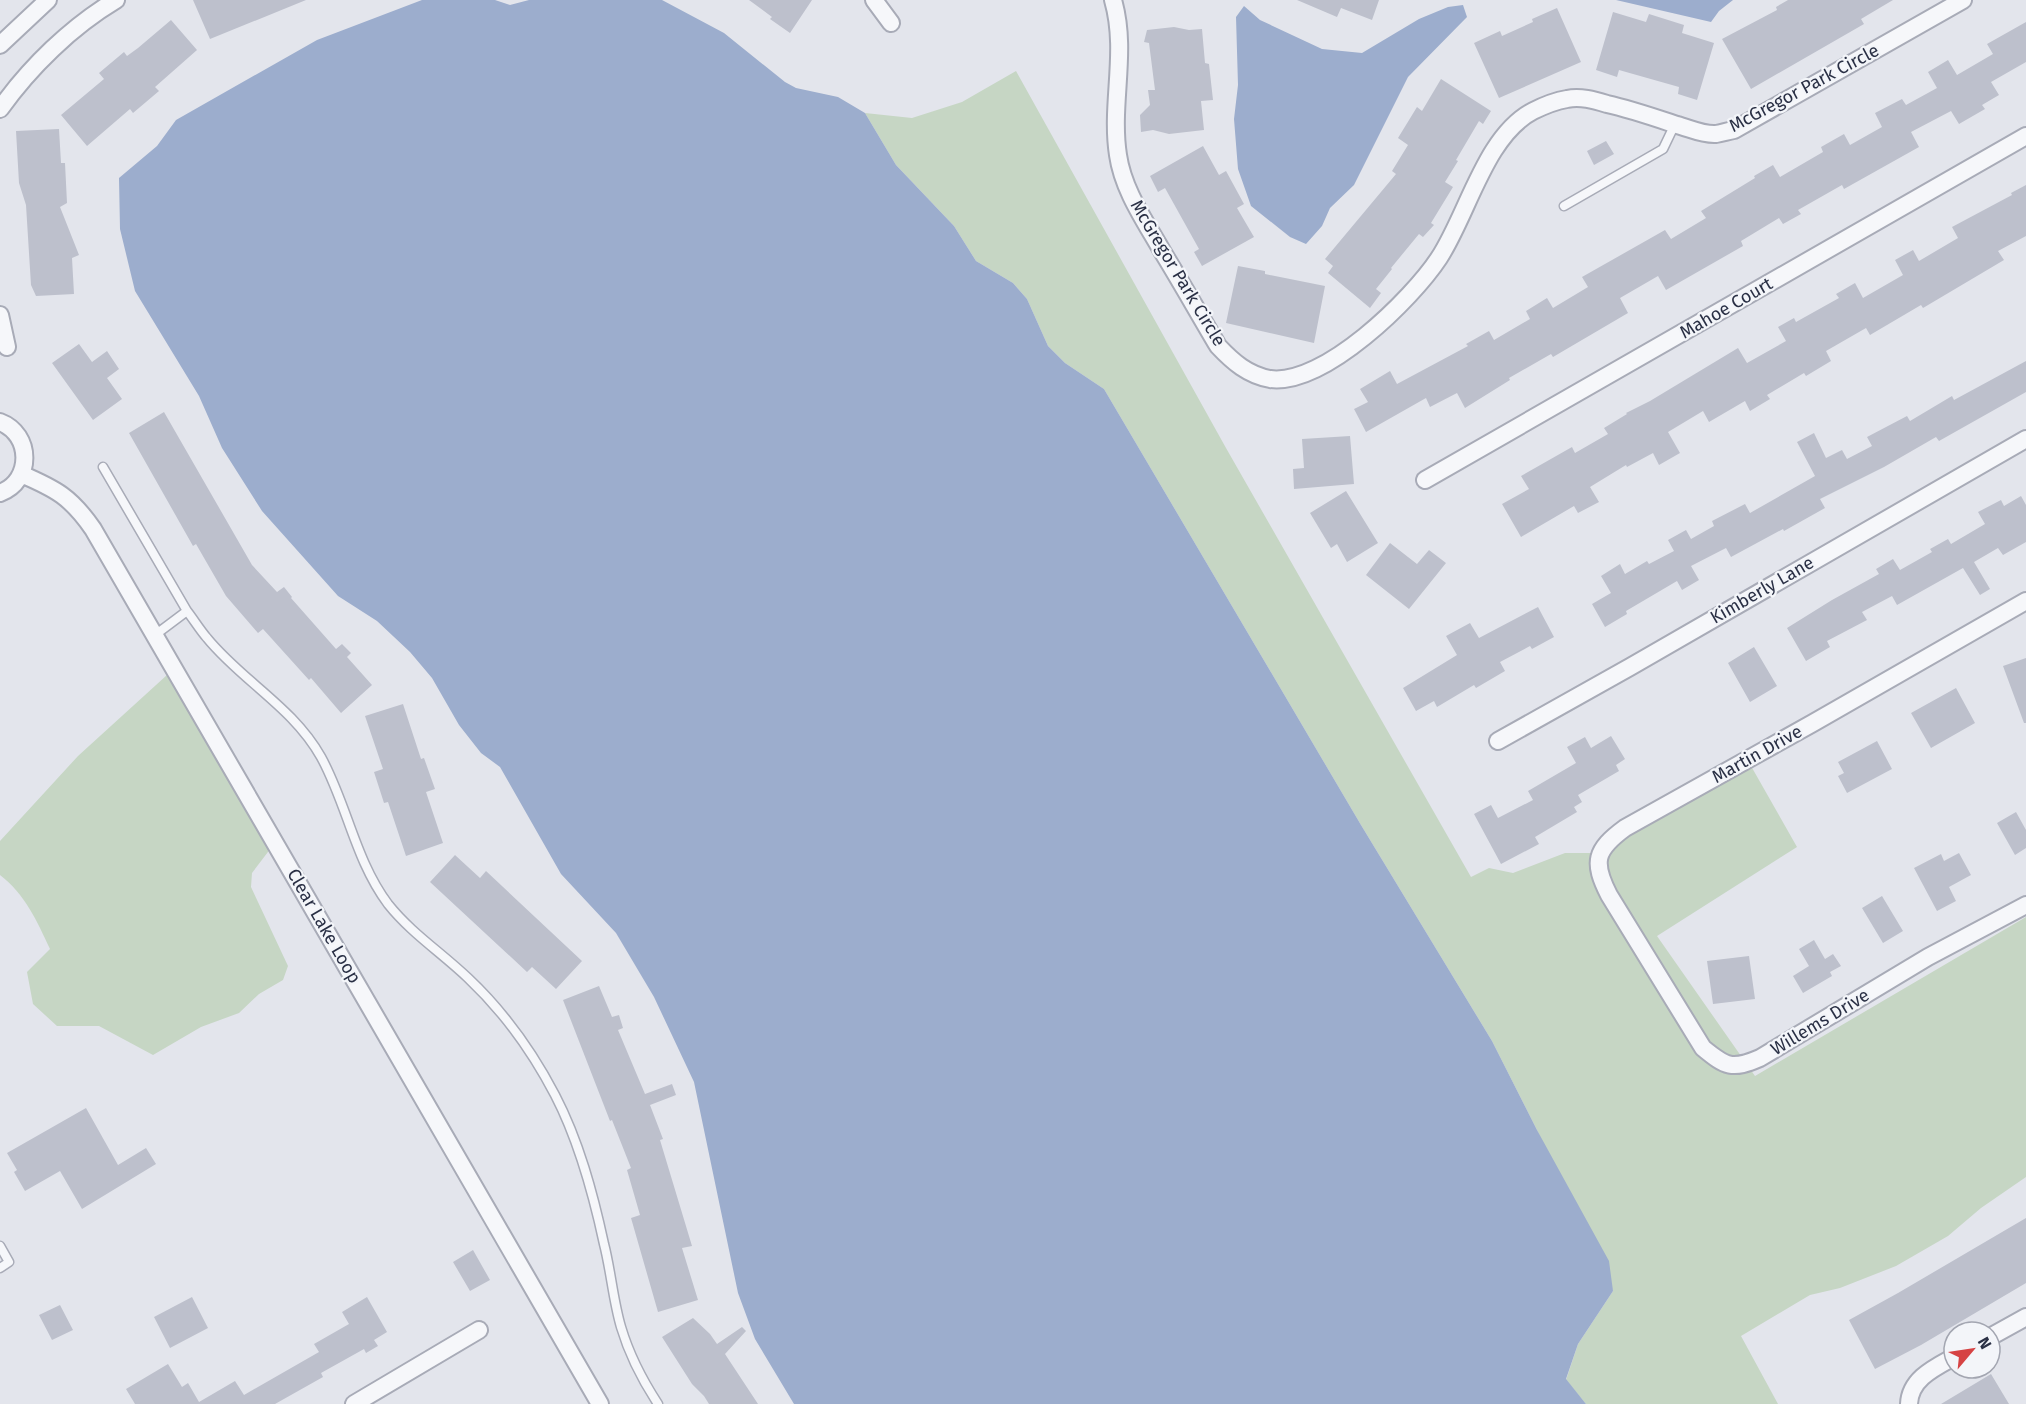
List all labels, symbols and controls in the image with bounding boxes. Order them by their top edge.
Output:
street label: McGregor Park Circle [1725,39,1883,137]
street label: McGregor Park Circle [1126,196,1230,350]
street label: Mahoe Court [1676,272,1777,343]
street label: Kimberly Lane [1706,551,1818,629]
street label: Martin Drive [1708,720,1806,788]
street label: Clear Lake Loop [282,865,366,987]
street label: Willems Drive [1767,984,1873,1060]
north arrow [1942,1320,2002,1380]
text: N [1974,1334,1996,1352]

